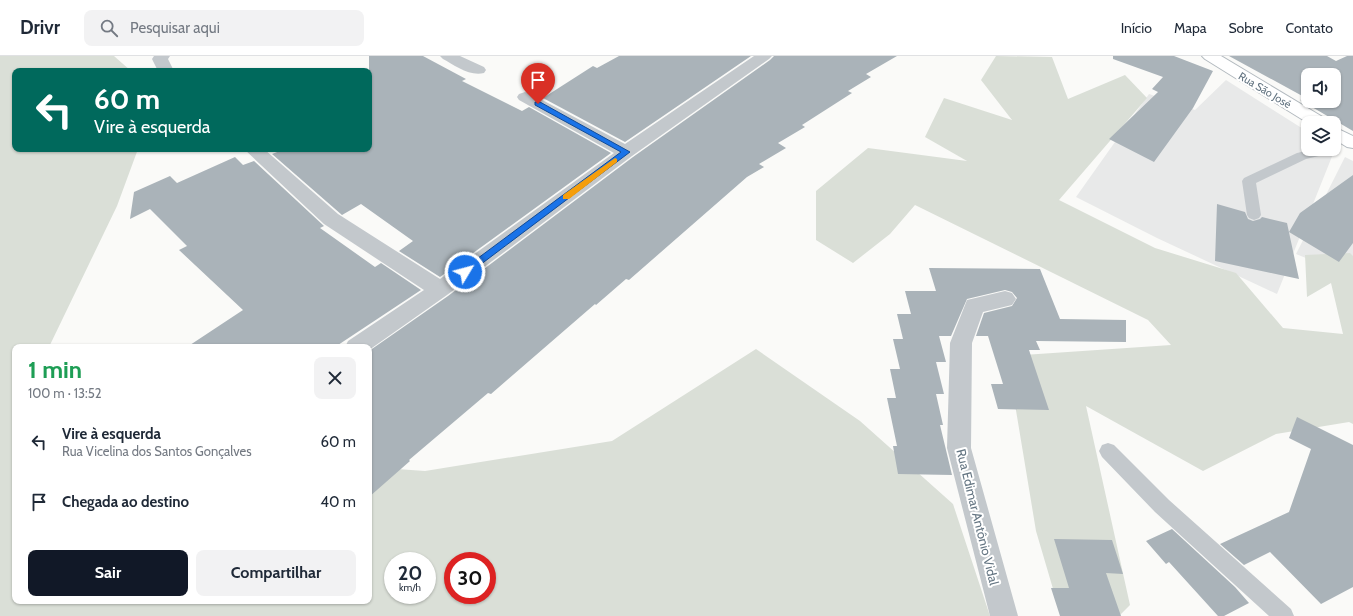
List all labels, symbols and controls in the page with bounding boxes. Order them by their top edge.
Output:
search box [84,10,364,46]
text: Drivr [20,16,60,39]
icon: search [98,17,120,39]
text: Pesquisar aqui [130,19,220,37]
text: Início [1121,19,1152,37]
text: Mapa [1174,19,1206,37]
text: Sobre [1228,19,1263,37]
text: Contato [1285,19,1333,37]
pin [521,63,555,104]
map controls [1301,68,1341,156]
button: sound [1301,68,1341,108]
icon: arrive [527,69,549,91]
street label: Rua São José [1236,69,1294,111]
text: 60 m [94,82,160,116]
icon: left [28,84,80,136]
text: Vire à esquerda [94,116,210,138]
button: layers [1301,116,1341,156]
position arrow [444,251,486,293]
text: 1 min [28,355,82,384]
button: close [314,357,356,399]
text: 100 m · 13:52 [28,385,101,401]
text: Vire à esquerda [62,425,161,443]
icon: left [28,431,50,453]
text: 60 m [320,433,356,451]
text: Rua Vicelina dos Santos Gonçalves [62,443,252,459]
street label: Rua Edimar Antônio Vidal [953,447,1003,587]
icon: arrive [28,491,50,513]
text: Chegada ao destino [62,493,189,511]
text: 40 m [320,493,356,511]
button: Sair [28,550,188,596]
button: Compartilhar [196,550,356,596]
speed limit sign: 30 [444,552,496,604]
text: 20 [398,561,422,585]
text: km/h [399,581,421,594]

